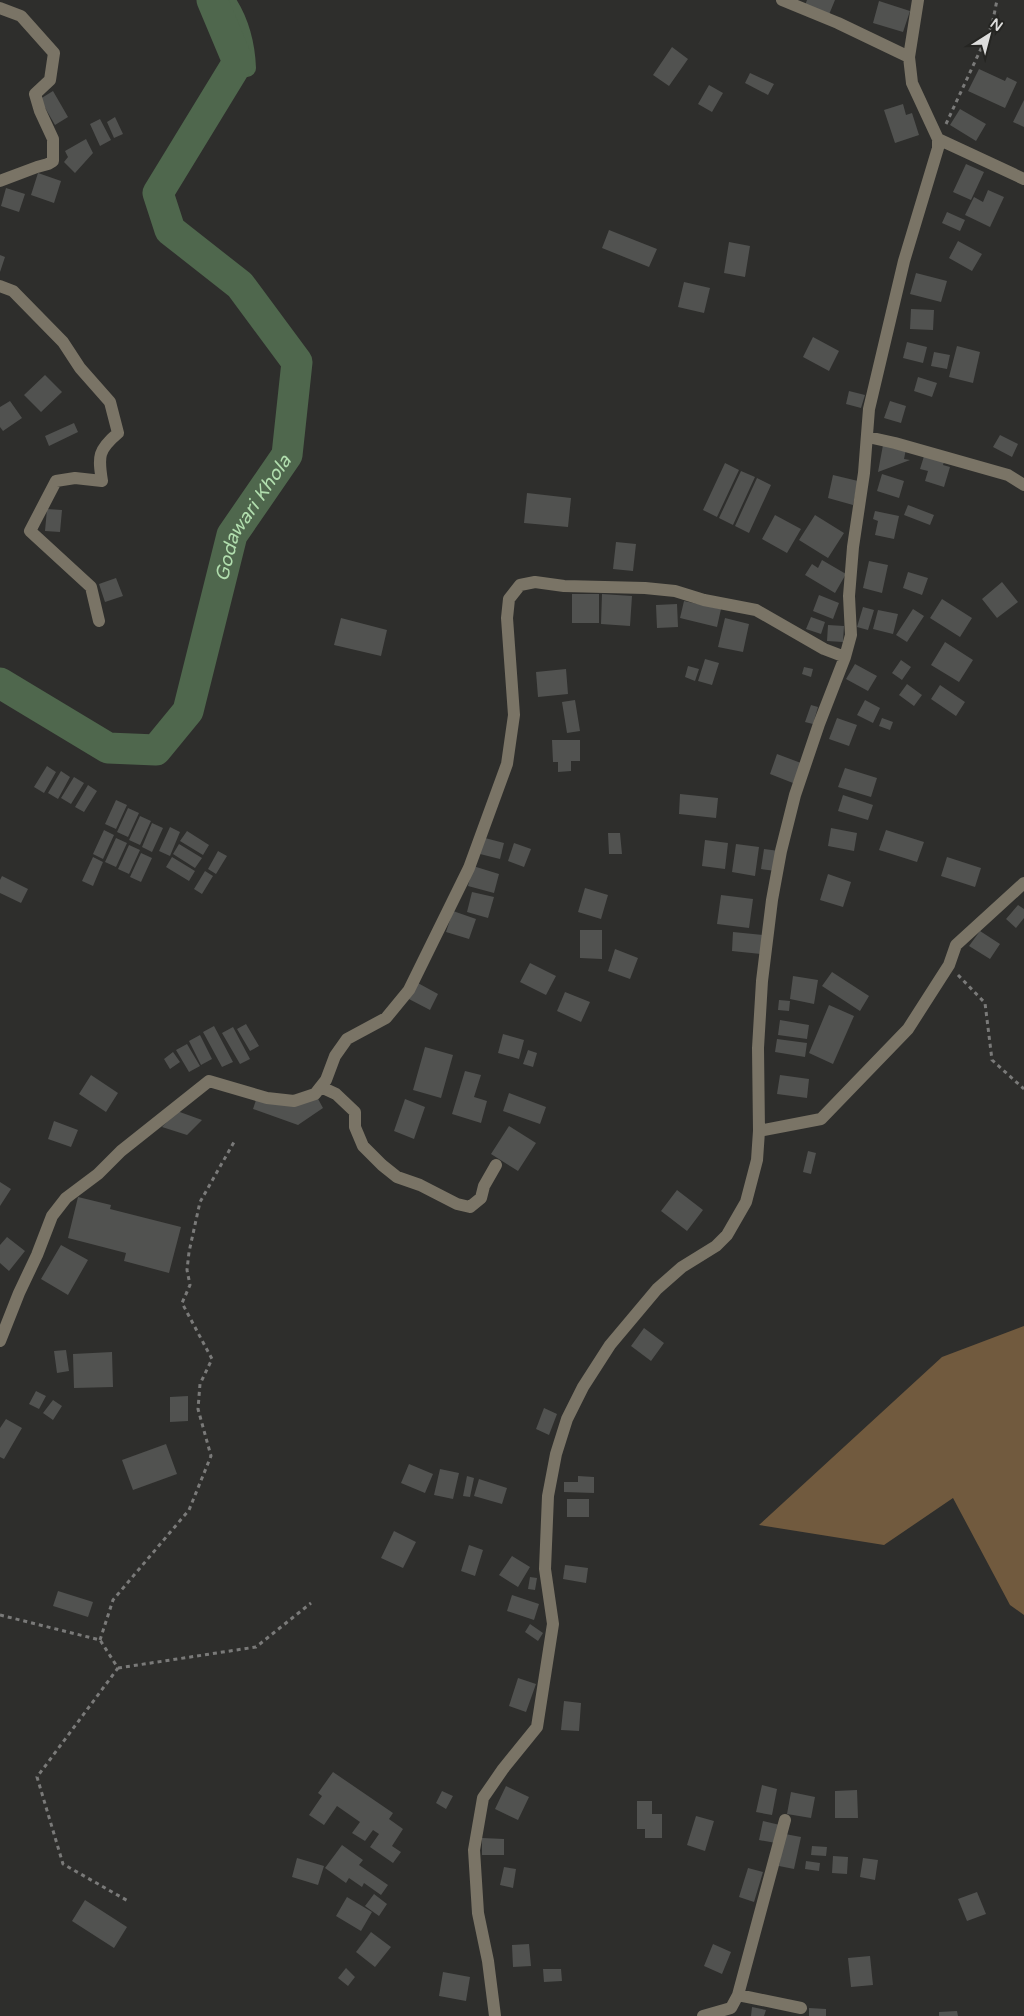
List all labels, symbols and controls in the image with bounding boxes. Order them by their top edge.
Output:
north arrow [964,10,1014,60]
text: N [987,15,1006,35]
water label: Godawari Khola [211,450,297,584]

